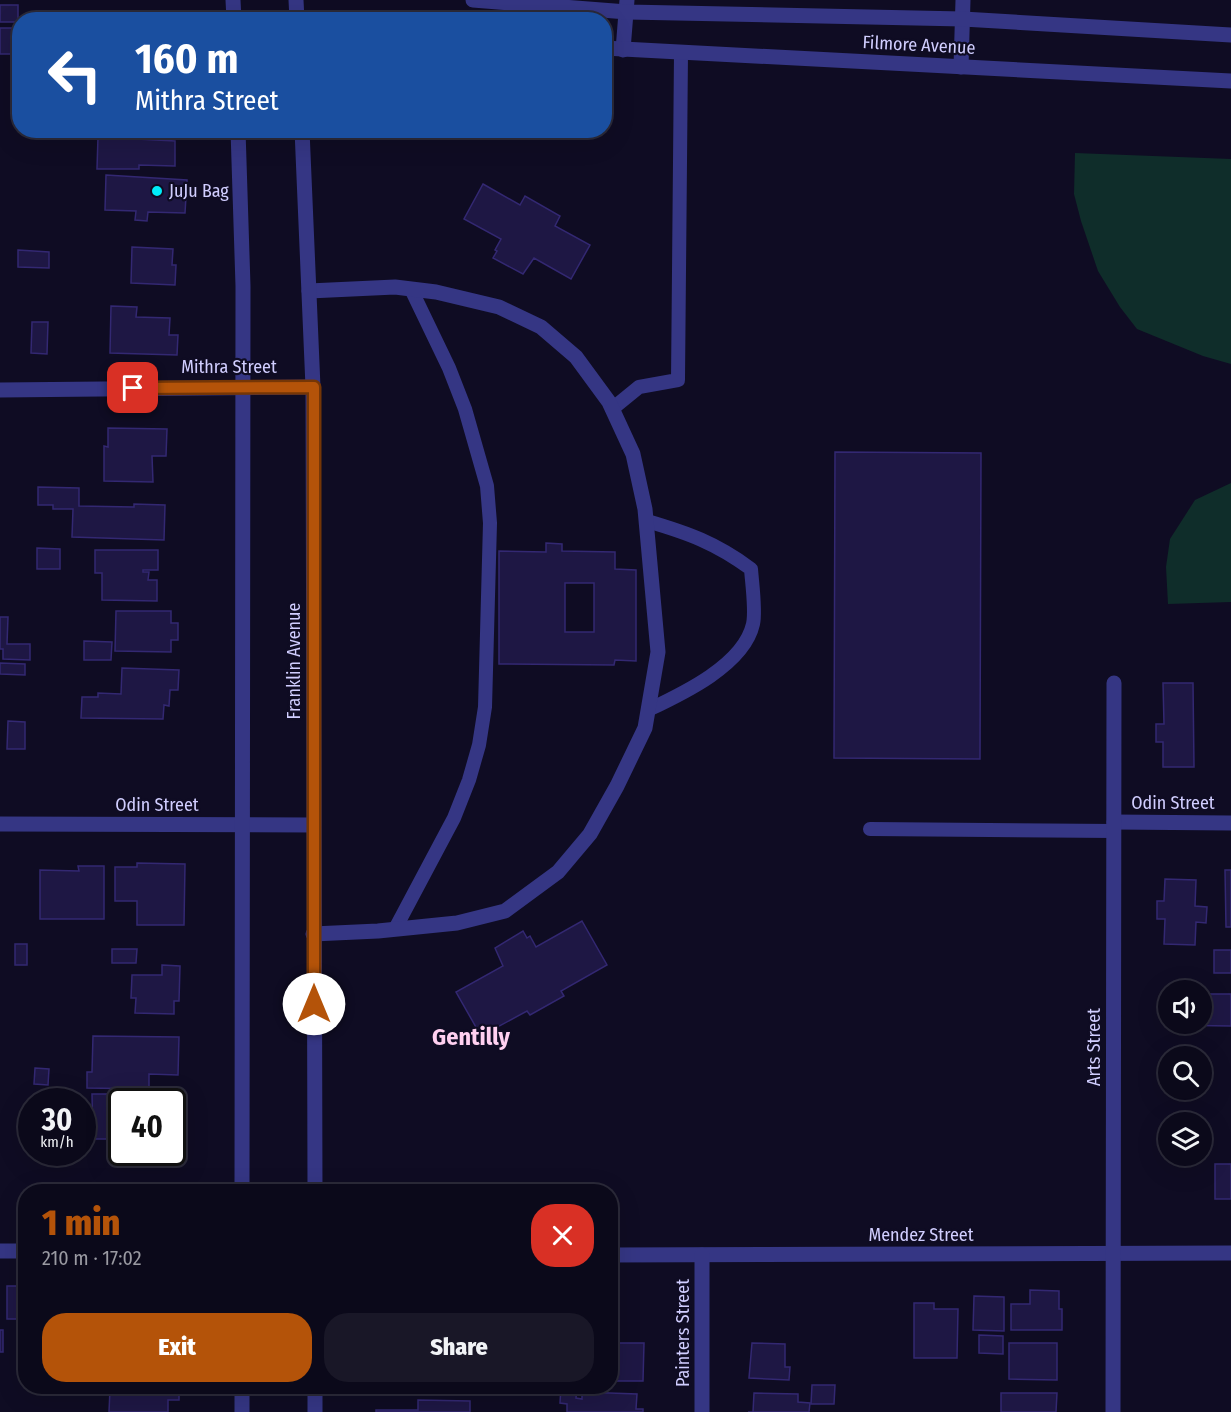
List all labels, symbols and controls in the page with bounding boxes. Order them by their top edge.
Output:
street label: Filmore Avenue [862,31,976,59]
text: 160 m [135,34,238,84]
icon: left [36,36,114,114]
text: Mithra Street [135,85,279,117]
place label: JuJu Bag [169,180,229,202]
marker: JuJu Bag [150,184,164,198]
street label: Mithra Street [181,356,277,378]
pin [107,362,158,413]
icon: arrive [116,371,149,404]
street label: Franklin Avenue [283,603,305,719]
street label: Odin Street [1131,792,1215,814]
street label: Odin Street [115,794,199,816]
position arrow [282,972,346,1036]
map controls [1158,980,1212,1166]
button: sound [1158,980,1212,1034]
street label: Arts Street [1083,1008,1105,1086]
district label: Gentilly [432,1023,511,1051]
button: search [1158,1046,1212,1100]
speed limit sign: 40 [108,1088,186,1166]
text: 30 [42,1102,72,1138]
button: layers [1158,1112,1212,1166]
text: km/h [40,1133,74,1151]
text: 1 min [42,1201,120,1245]
button: close [531,1204,594,1267]
street label: Mendez Street [868,1224,974,1246]
text: 210 m · 17:02 [42,1246,141,1270]
street label: Painters Street [672,1279,694,1387]
button: Exit [42,1313,312,1382]
button: Share [324,1313,594,1382]

